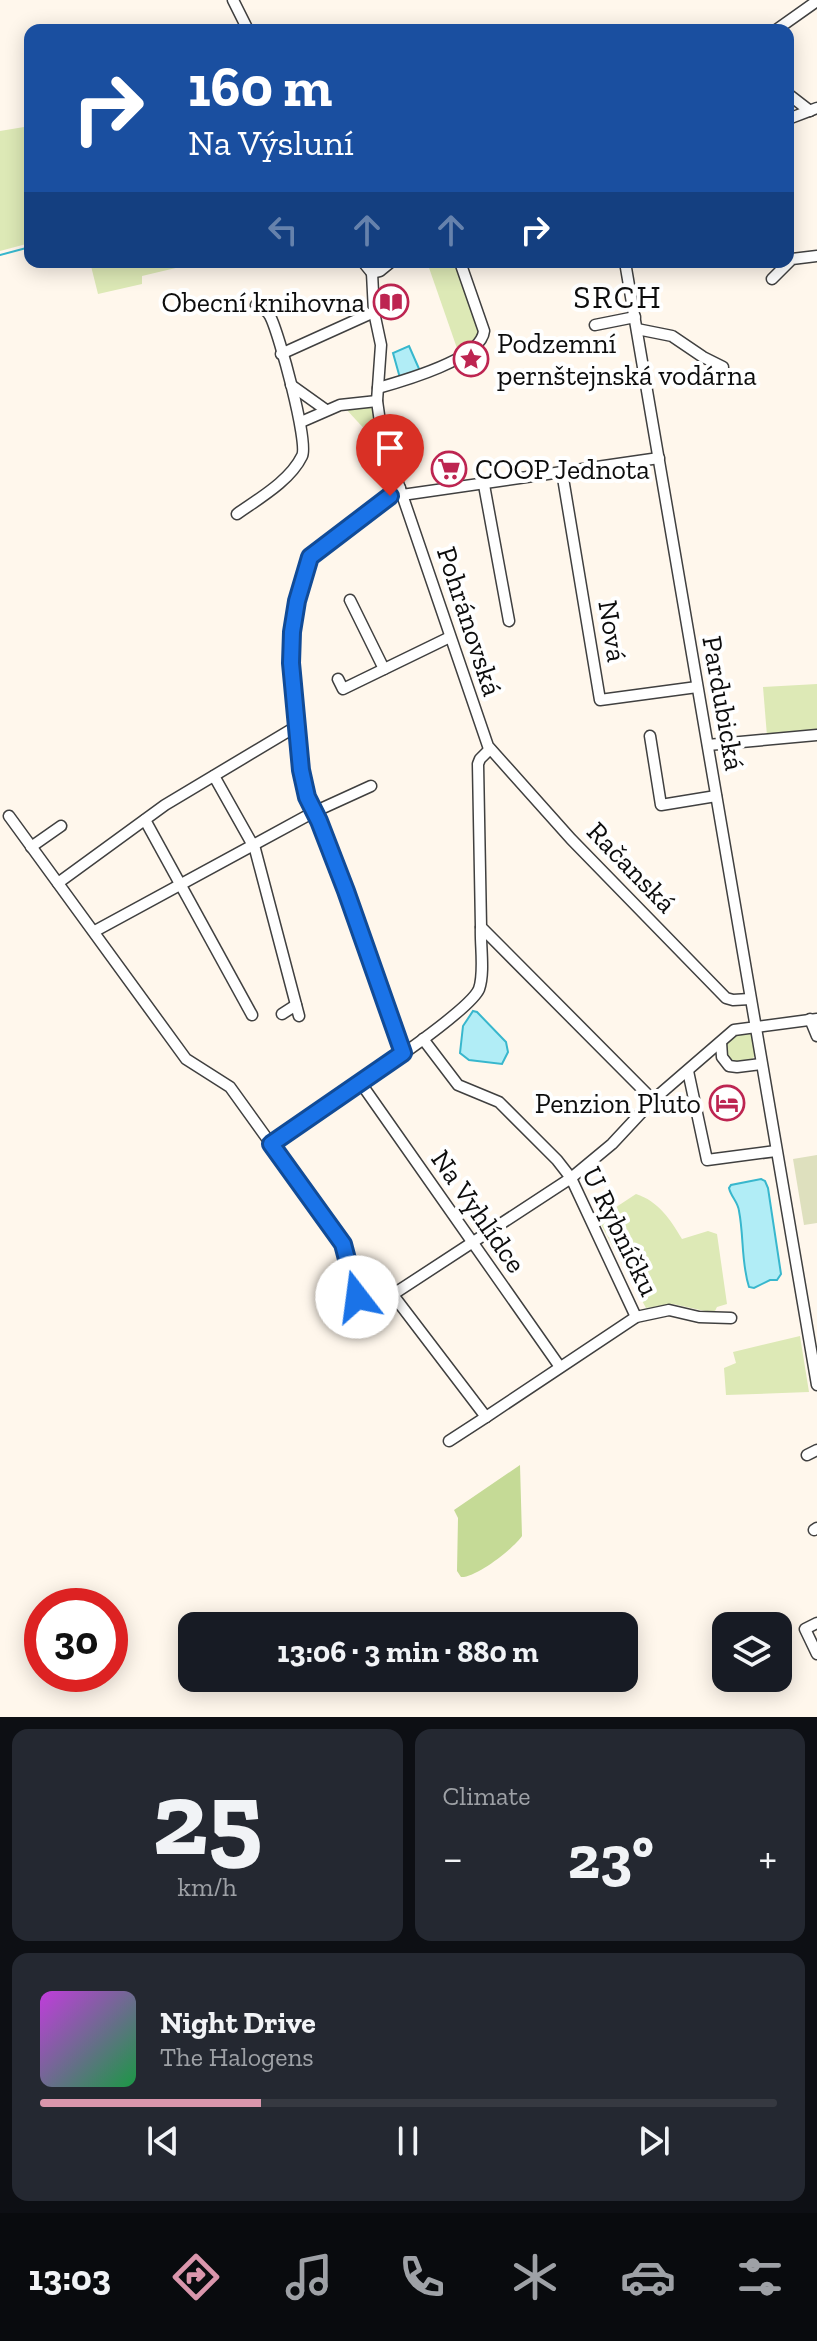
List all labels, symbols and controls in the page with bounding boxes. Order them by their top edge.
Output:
text: 160 m [188,53,332,120]
icon: right [56,56,160,160]
text: Na Výsluní [188,121,354,164]
icon: left [261,208,305,252]
icon: ahead [345,208,389,252]
icon: ahead [429,208,473,252]
icon: right [513,208,557,252]
district label: SRCH [573,278,663,316]
library icon: Obecní knihovna [372,283,410,321]
place label: Obecní knihovna [162,286,365,319]
place label: Podzemní pernštejnská vodárna [497,327,757,392]
place icon: Podzemní pernštejnská vodárna [452,340,490,378]
pin [356,414,424,496]
icon: arrive [368,426,412,470]
supermarket icon: COOP Jednota [430,450,468,488]
place label: COOP Jednota [475,453,650,486]
street label: Pohránovská [430,542,509,700]
street label: Nová [591,598,634,665]
street label: Pardubická [695,633,752,773]
street label: Račanská [580,815,683,920]
hotel icon: Penzion Pluto [708,1084,746,1122]
place label: Penzion Pluto [535,1087,701,1120]
street label: Na Vyhlídce [424,1144,533,1279]
street label: U Rybníčku [575,1161,666,1301]
position arrow [315,1255,399,1339]
speed limit sign: 30 [24,1588,128,1692]
map controls [712,1612,792,1692]
button: layers [712,1612,792,1692]
text: 13:06 · 3 min · 880 m [277,1634,539,1670]
text: 25 [152,1756,262,1881]
text: Climate [443,1780,530,1812]
text: 23° [568,1821,654,1893]
text: − [443,1831,463,1884]
text: + [758,1831,777,1884]
text: km/h [178,1871,237,1903]
text: Night Drive [160,2005,316,2041]
text: The Halogens [160,2041,314,2073]
icon: previous [141,2119,185,2163]
icon: pause [386,2119,430,2163]
icon: next [632,2119,676,2163]
icon: directions [168,2249,224,2305]
icon: music [281,2249,337,2305]
icon: phone [394,2249,450,2305]
icon: climate [507,2249,563,2305]
icon: car [620,2249,676,2305]
icon: filters [732,2249,788,2305]
text: 13:03 [28,2256,111,2299]

